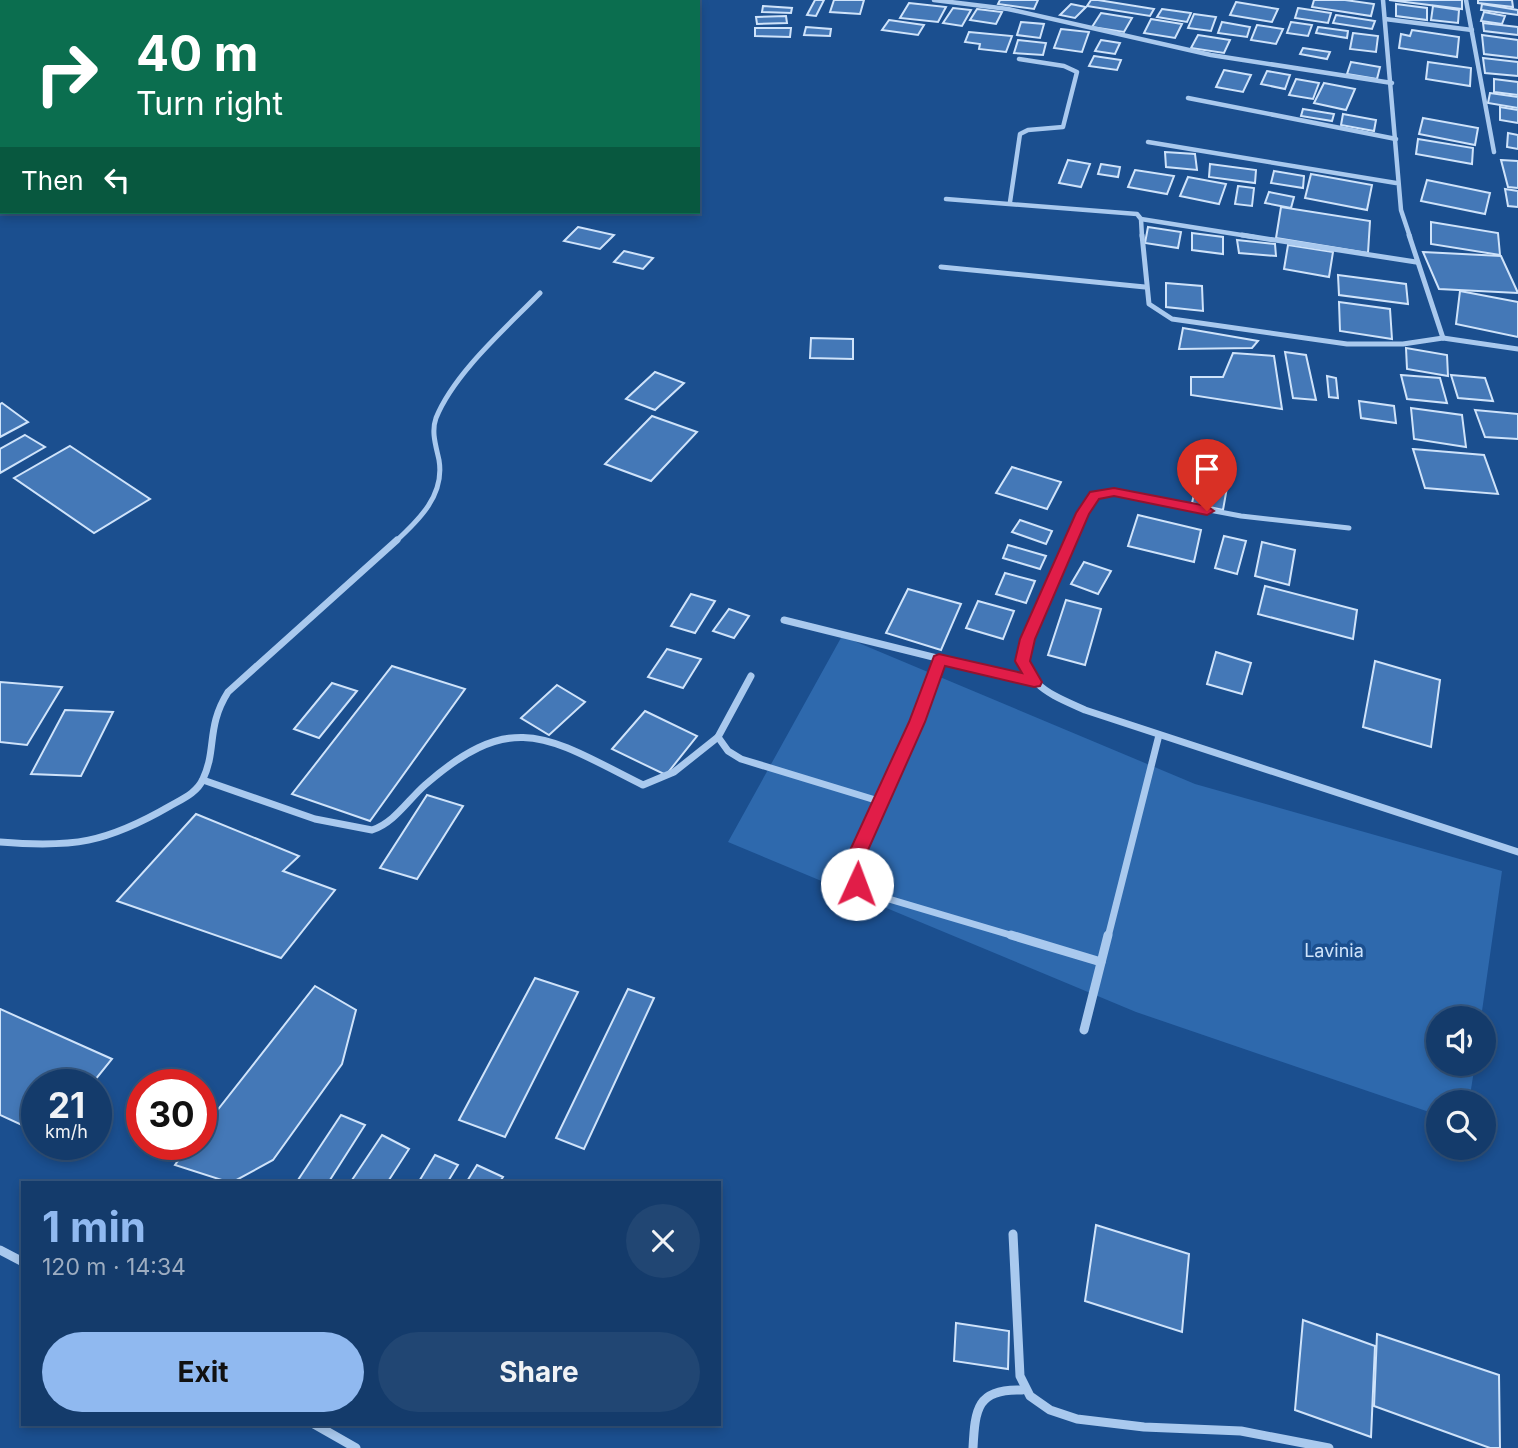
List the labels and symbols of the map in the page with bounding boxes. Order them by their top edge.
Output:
pin [1177,439,1237,511]
position arrow [820,847,894,921]
park label: Lavinia [1304,940,1364,961]
speed limit sign: 30 [126,1069,217,1160]

